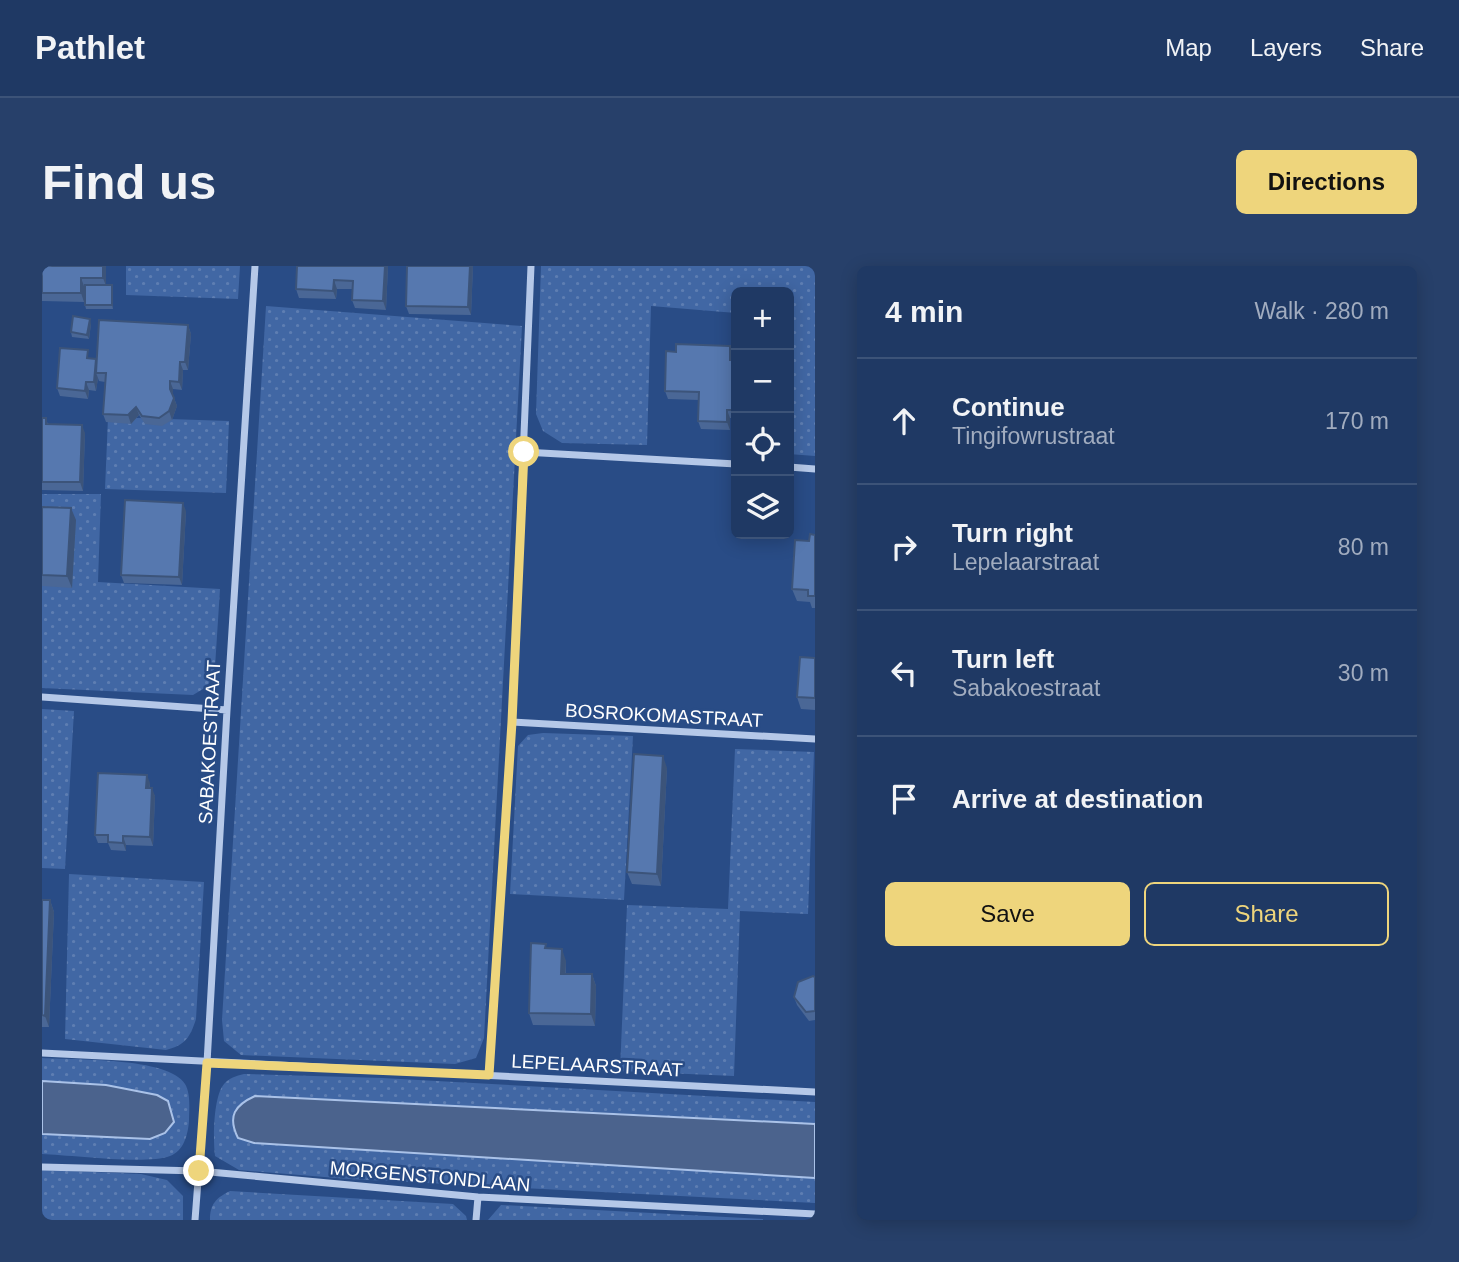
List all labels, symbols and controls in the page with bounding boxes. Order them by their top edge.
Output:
text: Pathlet [35,29,145,66]
text: Map [1165,34,1212,61]
text: Layers [1250,34,1322,61]
text: Share [1360,34,1424,61]
button: Directions [1236,150,1417,214]
text: Find us [42,155,216,209]
map controls [731,287,794,539]
button: + [731,287,794,350]
text: 4 min [885,295,963,328]
text: Walk · 280 m [1254,298,1389,324]
button: − [731,350,794,413]
text: Continue [952,392,1065,422]
icon: ahead [885,402,923,440]
text: 170 m [1325,408,1389,434]
button: locate [731,413,794,476]
text: Tingifowrustraat [952,423,1115,449]
route start [508,436,539,467]
button: layers [731,476,794,539]
text: Turn right [952,518,1073,548]
icon: right [885,528,923,566]
text: 80 m [1338,534,1389,560]
text: Lepelaarstraat [952,549,1099,575]
text: Turn left [952,644,1054,674]
icon: left [885,654,923,692]
street label: SABAKOESTRAAT [195,659,224,825]
text: 30 m [1338,660,1389,686]
text: Sabakoestraat [952,675,1100,701]
street label: BOSROKOMASTRAAT [564,700,764,731]
icon: arrive [885,780,923,818]
text: Arrive at destination [952,784,1203,814]
button: Save [885,882,1130,946]
button: Share [1144,882,1389,946]
street label: LEPELAARSTRAAT [511,1051,684,1081]
route end [183,1155,214,1186]
street label: MORGENSTONDLAAN [329,1157,531,1196]

